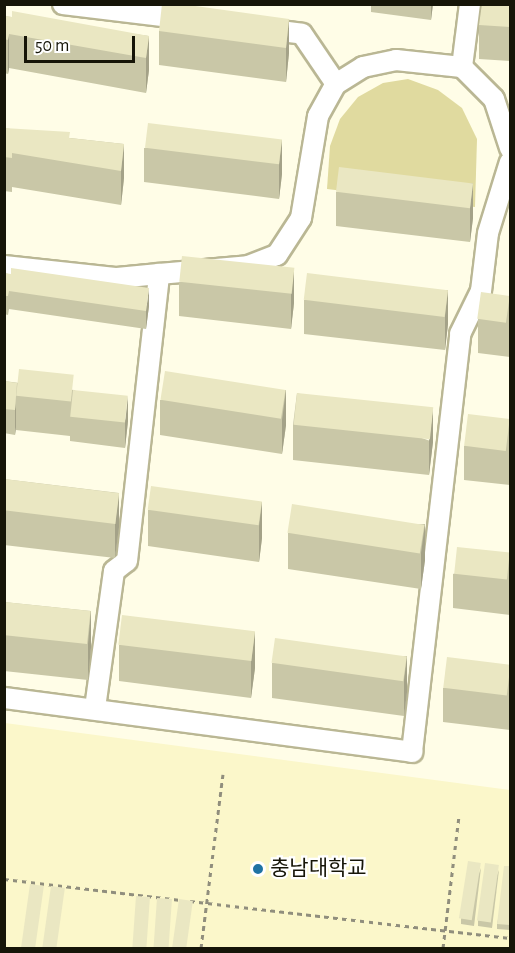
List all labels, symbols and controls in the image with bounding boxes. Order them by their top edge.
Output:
scale bar [27,24,138,62]
text: 50 m [35,37,69,55]
place label: 충남대학교 [270,856,367,882]
marker: 충남대학교 [251,862,265,876]

